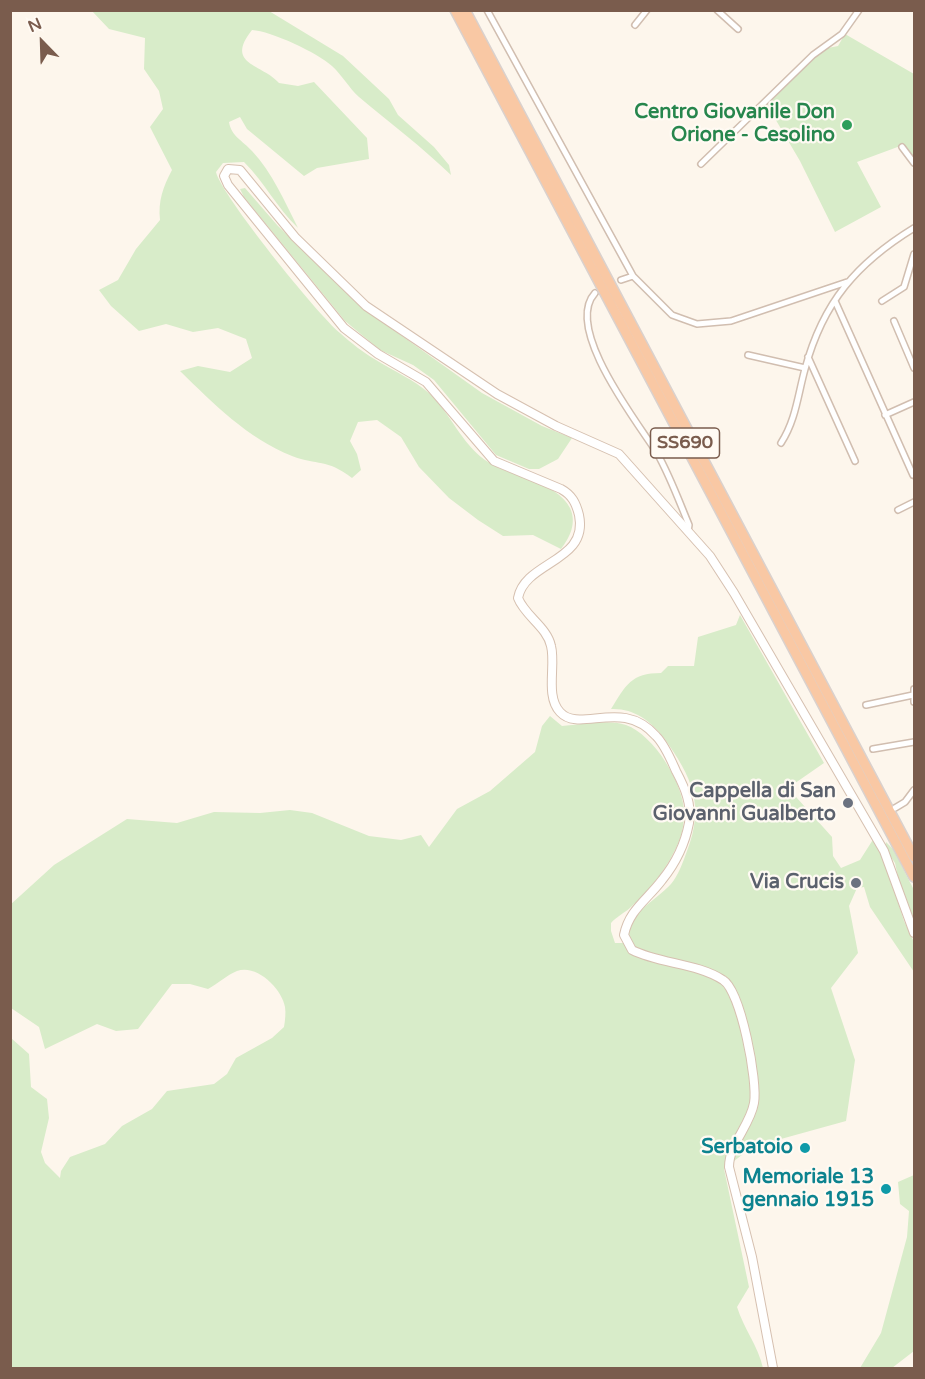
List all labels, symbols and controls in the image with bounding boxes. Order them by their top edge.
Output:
north arrow [12,12,72,72]
text: N [25,14,45,37]
place label: Centro Giovanile Don Orione - Cesolino [634,101,835,148]
marker: Centro Giovanile Don Orione - Cesolino [840,118,854,132]
road number: SS690 [650,428,720,458]
place label: Cappella di San Giovanni Gualberto [653,780,836,827]
marker: Cappella di San Giovanni Gualberto [841,796,855,810]
place label: Via Crucis [750,871,844,895]
marker: Via Crucis [849,876,863,890]
place label: Serbatoio [701,1136,793,1160]
marker: Serbatoio [798,1141,812,1155]
place label: Memoriale 13 gennaio 1915 [742,1166,874,1213]
marker: Memoriale 13 gennaio 1915 [879,1182,893,1196]

